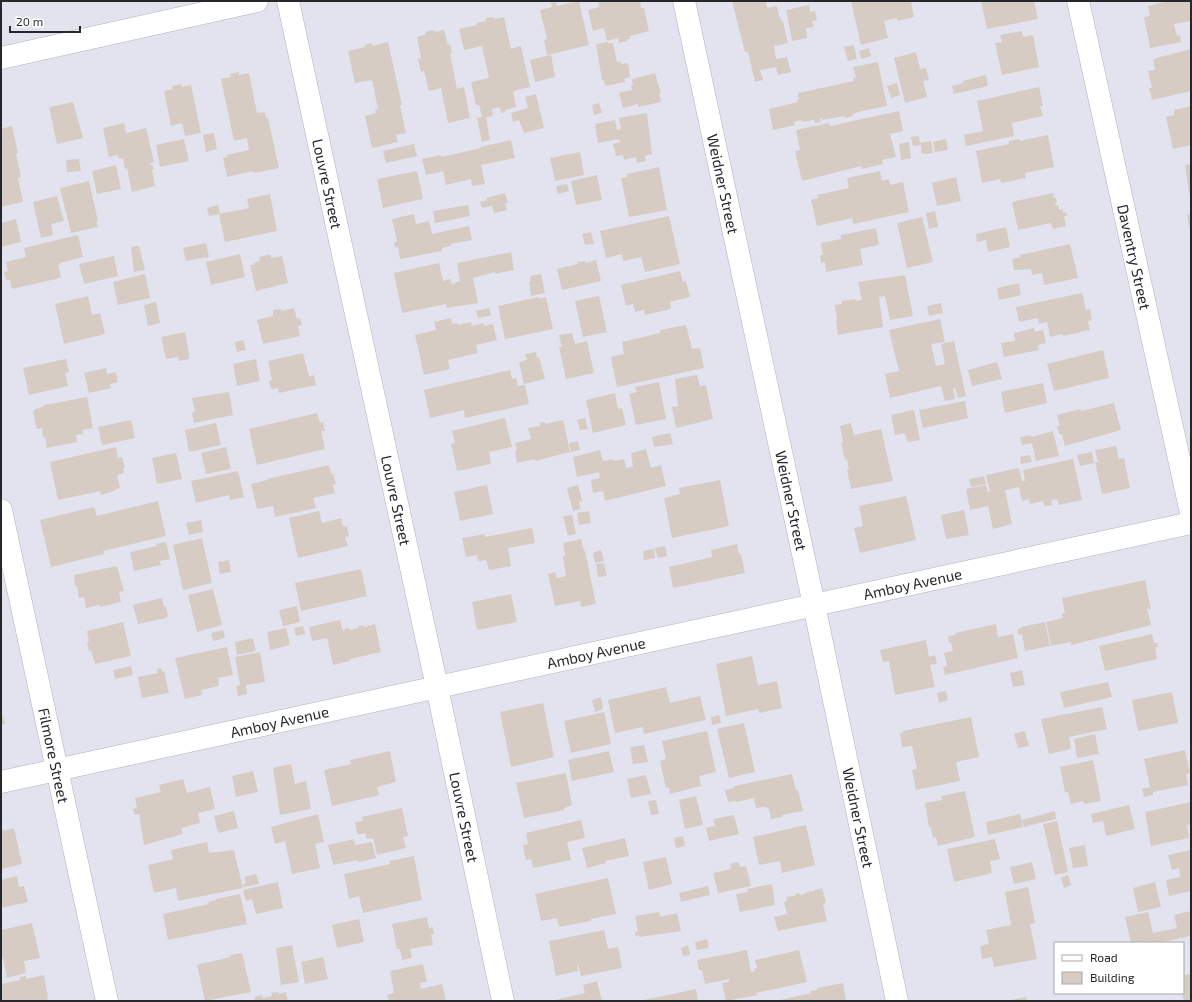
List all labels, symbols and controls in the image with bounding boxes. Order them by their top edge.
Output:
scale bar [10,8,80,34]
text: 20 m [16,14,43,28]
street label: Weidner Street [704,132,743,236]
street label: Louvre Street [309,137,346,231]
street label: Daventry Street [1114,203,1155,311]
street label: Weidner Street [772,449,811,553]
street label: Louvre Street [378,454,415,547]
street label: Amboy Avenue [862,564,964,603]
street label: Amboy Avenue [545,633,647,672]
street label: Amboy Avenue [229,702,330,741]
street label: Filmore Street [35,706,73,805]
street label: Weidner Street [839,766,878,870]
street label: Louvre Street [446,770,483,864]
legend [1054,942,1184,994]
text: Road [1090,950,1118,964]
text: Building [1090,970,1135,984]

